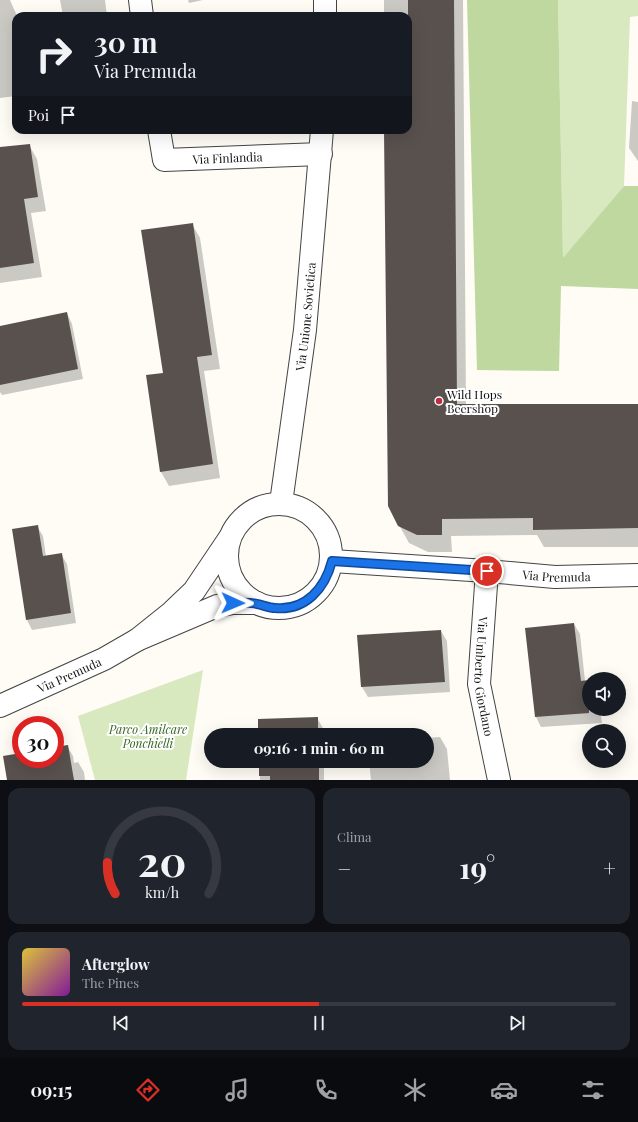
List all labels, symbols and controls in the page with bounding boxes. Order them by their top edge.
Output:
text: 30 m [94,23,158,60]
icon: right [28,28,80,80]
text: Via Premuda [94,59,197,83]
icon: arrive [57,104,79,126]
text: Poi [28,105,49,125]
street label: Via Finlandia [191,148,263,167]
street label: Via Unione Sovietica [291,262,319,373]
place label: Wild Hops Beershop [446,386,502,416]
marker: Wild Hops Beershop [434,396,444,406]
pin [470,554,504,588]
icon: arrive [476,560,498,582]
street label: Via Premuda [521,566,591,585]
position arrow [212,582,254,624]
street label: Via Umberto Giordano [471,615,498,738]
street label: Via Premuda [34,653,104,696]
map controls [582,672,626,768]
button: sound [582,672,626,716]
speed limit sign: 30 [12,716,64,768]
park label: Parco Amilcare Ponchielli [108,721,187,751]
button: search [582,724,626,768]
text: 09:16 · 1 min · 60 m [254,738,384,758]
text: Clima [337,828,372,845]
text: 20 [137,832,186,887]
text: 19° [459,847,495,887]
text: − [337,853,351,883]
text: + [603,853,616,883]
text: km/h [144,883,179,902]
text: Afterglow [82,954,150,974]
text: The Pines [82,974,139,991]
icon: previous [110,1012,132,1034]
icon: pause [308,1012,330,1034]
icon: next [506,1012,528,1034]
icon: directions [134,1076,162,1104]
icon: music [223,1076,251,1104]
icon: phone [312,1076,340,1104]
icon: climate [401,1076,429,1104]
icon: car [490,1076,518,1104]
icon: filters [579,1076,607,1104]
text: 09:15 [31,1078,72,1102]

